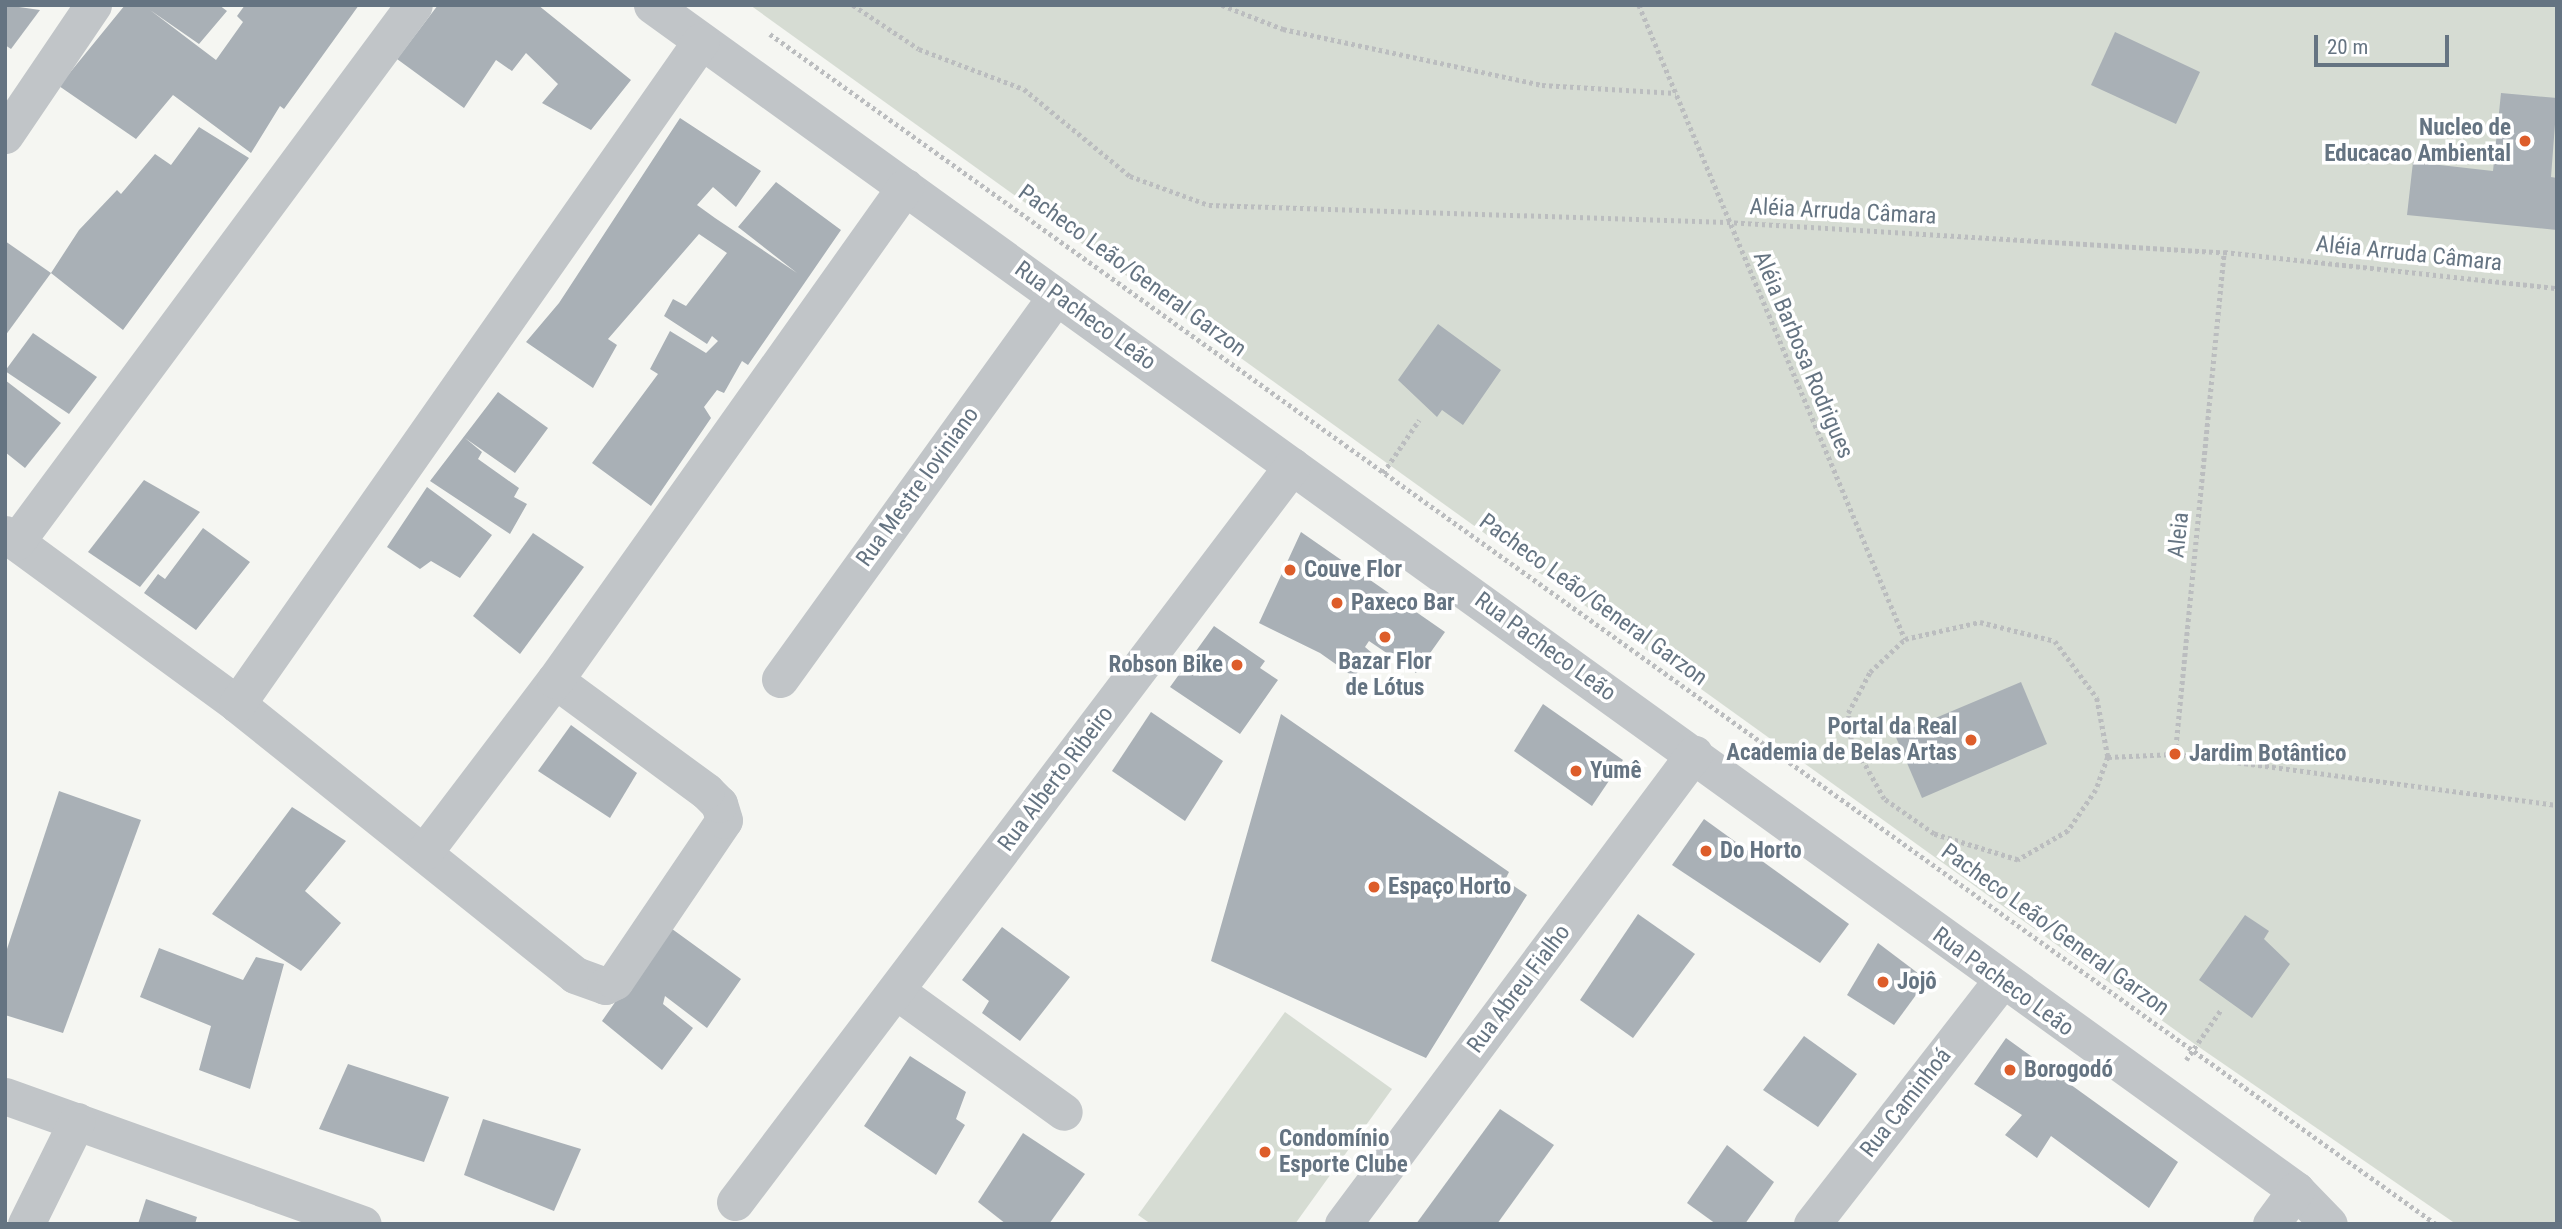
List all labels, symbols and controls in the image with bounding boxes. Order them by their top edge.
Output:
scale bar [2317,21,2452,65]
text: 20 m [2327,35,2368,59]
place label: Nucleo de Educacao Ambiental [2324,114,2511,168]
marker: Nucleo de Educacao Ambiental [2517,133,2533,149]
street label: Pacheco Leão/General Garzon [1013,179,1251,363]
street label: Aléia Arruda Câmara [1749,193,1937,231]
street label: Aléia Arruda Câmara [2315,231,2503,277]
street label: Aléia Barbosa Rodrigues [1747,247,1859,463]
street label: Rua Pacheco Leão [1009,256,1161,376]
street label: Rua Mestre Ioviniano [851,402,985,572]
street label: Pacheco Leão/General Garzon [1474,508,1712,692]
street label: Aleia [2163,511,2195,559]
place label: Couve Flor [1304,556,1402,584]
marker: Couve Flor [1282,562,1298,578]
street label: Rua Pacheco Leão [1469,587,1621,707]
place label: Paxeco Bar [1351,589,1455,617]
marker: Paxeco Bar [1329,595,1345,611]
marker: Bazar Flor de Lótus [1377,629,1393,645]
place label: Bazar Flor de Lótus [1338,648,1432,702]
place label: Robson Bike [1108,651,1223,679]
marker: Robson Bike [1229,657,1245,673]
street label: Rua Alberto Ribeiro [992,701,1120,857]
place label: Portal da Real Academia de Belas Artas [1726,713,1957,767]
marker: Portal da Real Academia de Belas Artas [1963,732,1979,748]
place label: Jardim Botântico [2189,740,2346,768]
marker: Jardim Botântico [2167,746,2183,762]
place label: Yumê [1590,757,1641,785]
marker: Yumê [1568,763,1584,779]
place label: Do Horto [1720,837,1802,865]
street label: Pacheco Leão/General Garzon [1936,838,2174,1022]
marker: Do Horto [1698,843,1714,859]
place label: Espaço Horto [1388,873,1511,901]
marker: Espaço Horto [1366,879,1382,895]
street label: Rua Abreu Fialho [1462,919,1576,1059]
street label: Rua Pacheco Leão [1927,922,2079,1042]
place label: Jojô [1897,968,1937,996]
marker: Jojô [1875,974,1891,990]
street label: Rua Caminhoá [1855,1043,1957,1163]
place label: Borogodó [2024,1056,2113,1084]
marker: Borogodó [2002,1062,2018,1078]
place label: Condomínio Esporte Clube [1279,1125,1408,1179]
marker: Condomínio Esporte Clube [1257,1144,1273,1160]

